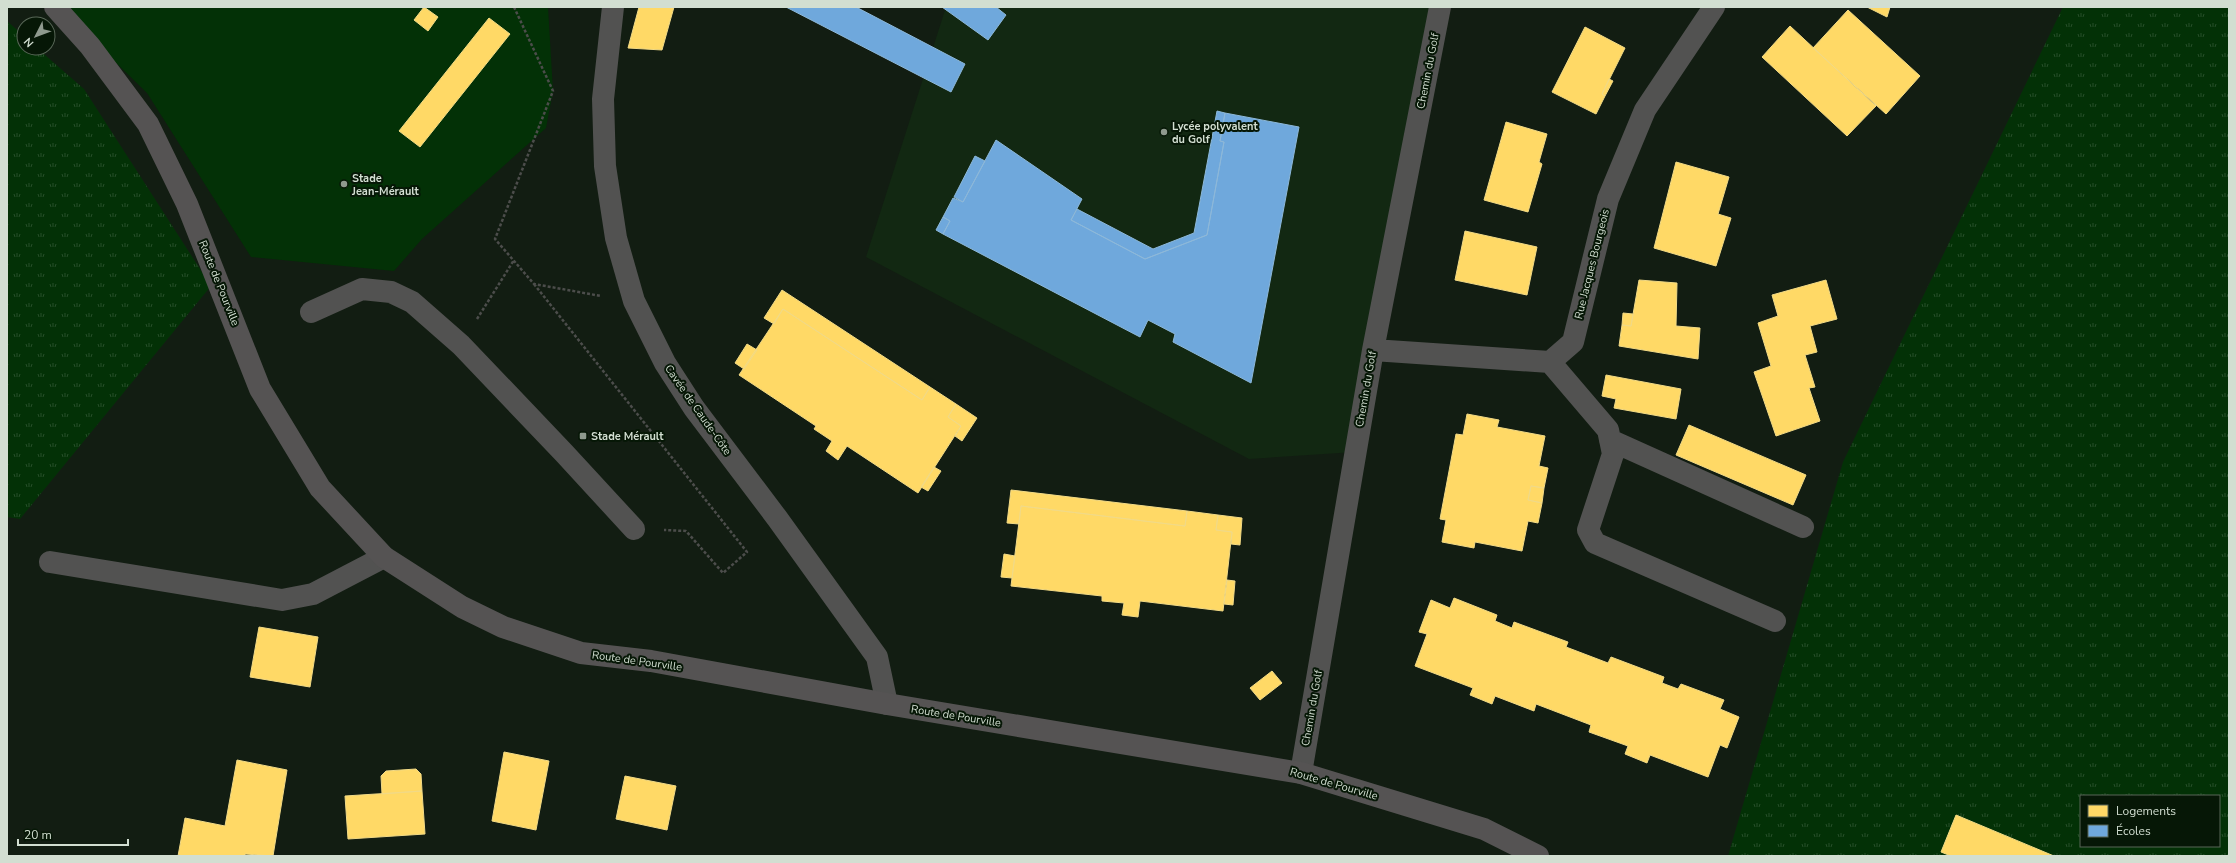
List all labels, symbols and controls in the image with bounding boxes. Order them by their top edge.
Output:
north arrow [16,16,56,56]
street label: Chemin du Golf [1413,32,1443,110]
text: N [21,34,37,50]
place label: Lycée polyvalent du Golf [1172,119,1258,147]
marker: Lycée polyvalent du Golf [1159,127,1169,137]
place label: Stade Jean-Mérault [351,171,420,199]
marker: Stade Jean-Mérault [339,179,349,189]
street label: Rue Jacques Bourgeois [1571,207,1613,321]
street label: Route de Pourville [195,238,243,328]
street label: Chemin du Golf [1352,350,1380,428]
street label: Cavée de Caude-Côte [661,362,735,458]
place label: Stade Mérault [591,429,664,444]
marker: Stade Mérault [578,431,588,441]
street label: Route de Pourville [591,647,683,675]
street label: Chemin du Golf [1298,669,1326,747]
street label: Route de Pourville [910,701,1002,731]
street label: Route de Pourville [1288,764,1380,804]
legend [2080,795,2220,847]
text: Logements [2116,803,2176,819]
scale bar [18,821,128,847]
text: Écoles [2116,823,2151,839]
text: 20 m [24,827,52,843]

